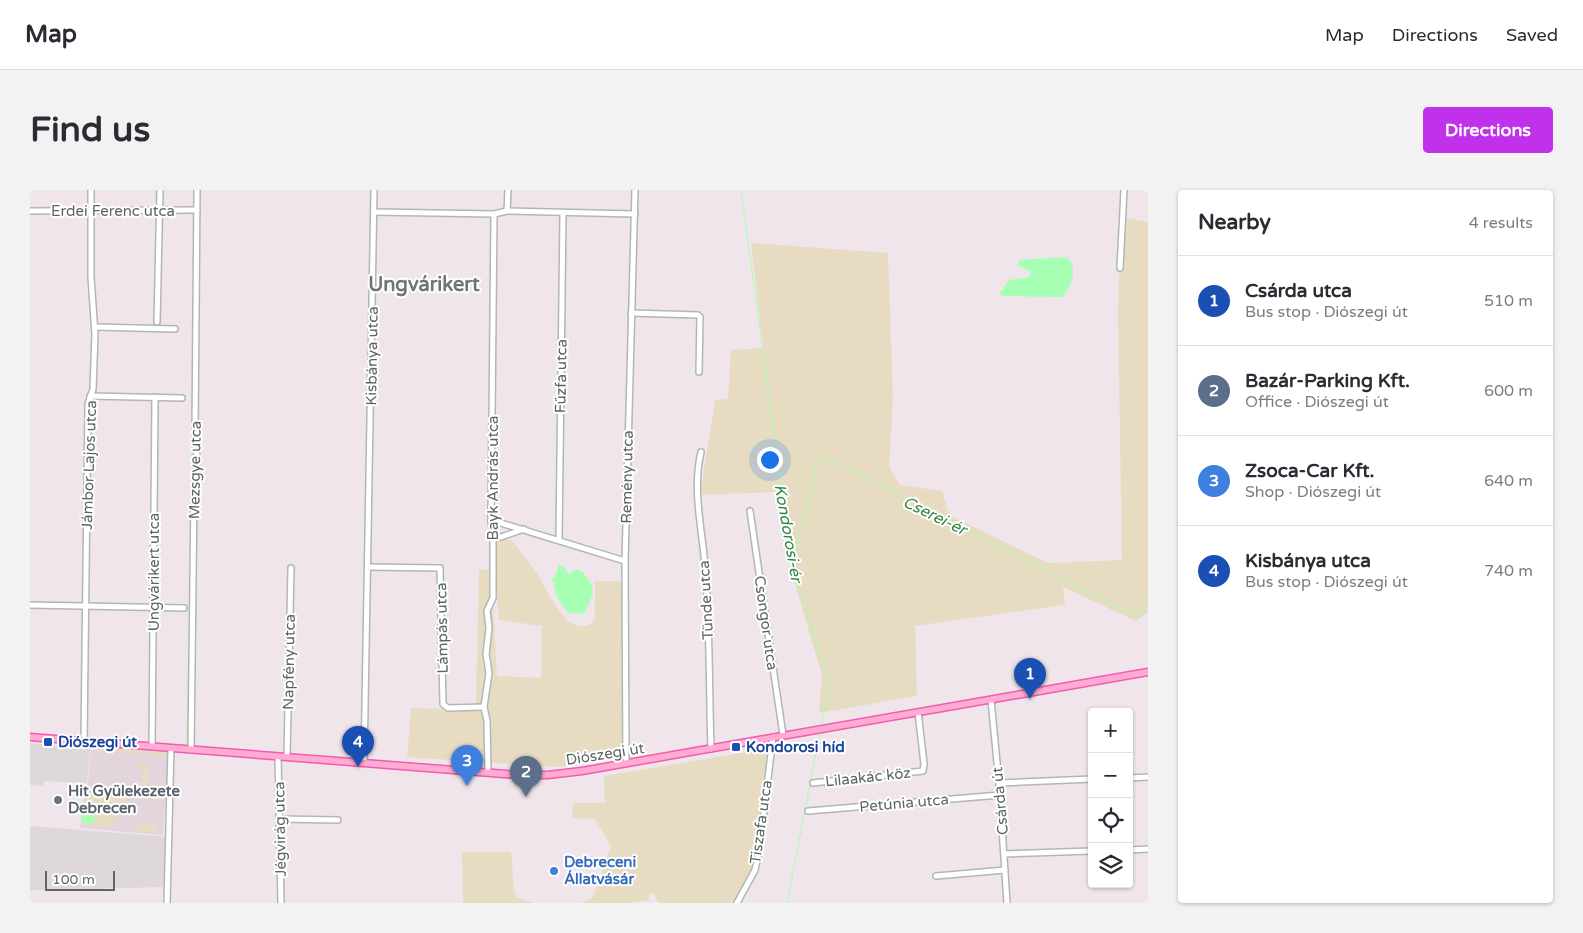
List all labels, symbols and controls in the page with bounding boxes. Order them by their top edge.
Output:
text: Map [25,20,77,49]
text: Map [1325,24,1364,46]
text: Directions [1392,24,1478,46]
text: Saved [1506,24,1558,46]
button: Directions [1423,107,1553,153]
text: Find us [30,109,150,151]
street label: Erdei Ferenc utca [51,202,175,220]
text: Nearby [1198,210,1271,235]
text: 4 results [1469,213,1533,233]
district label: Ungvárikert [368,273,480,297]
text: Csárda utca [1245,280,1352,302]
text: 1 [1209,291,1219,311]
text: 510 m [1484,291,1533,311]
text: Bus stop · Diószegi út [1245,302,1408,322]
street label: Kisbánya utca [362,306,382,406]
street label: Fűzfa utca [551,339,571,413]
text: Bazár-Parking Kft. [1245,370,1410,392]
text: 2 [1209,381,1219,401]
text: 600 m [1484,381,1533,401]
text: Office · Diószegi út [1245,392,1389,412]
street label: Jámbor Lajos utca [78,400,100,530]
street label: Bayk András utca [484,416,502,540]
street label: Mezsgye utca [185,421,205,519]
street label: Remény utca [617,430,637,524]
your location [757,447,783,473]
text: Zsoca-Car Kft. [1245,460,1374,482]
text: 3 [1209,471,1219,491]
text: 640 m [1484,471,1533,491]
text: Shop · Diószegi út [1245,482,1381,502]
water label: Kondorosi-ér [770,483,807,586]
water label: Cserei-ér [899,492,971,541]
street label: Ungvárikert utca [145,513,163,631]
text: Kisbánya utca [1245,550,1371,572]
street label: Tünde utca [695,560,717,640]
text: 4 [1209,561,1219,581]
text: 740 m [1484,561,1533,581]
text: Bus stop · Diószegi út [1245,572,1408,592]
street label: Csongor utca [750,575,782,671]
street label: Lámpás utca [432,582,452,674]
street label: Napfény utca [279,614,299,710]
pin: 1 [1014,658,1046,699]
map controls [1088,708,1133,888]
button: + [1088,708,1133,753]
pin: 4 [342,726,374,767]
place label: Diószegi út [58,733,137,752]
marker: Diószegi út [42,736,54,748]
place label: Kondorosi híd [746,738,845,756]
street label: Diószegi út [565,739,646,769]
marker: Kondorosi híd [730,741,742,753]
pin: 3 [451,745,483,786]
button: − [1088,753,1133,798]
pin: 2 [510,756,542,797]
street label: Lilaakác köz [824,764,912,790]
street label: Csárda út [988,766,1012,836]
street label: Tiszafa utca [746,779,776,865]
street label: Jégvirág utca [270,781,290,877]
place label: Hit Gyülekezete Debrecen [68,782,180,817]
street label: Petúnia utca [859,790,949,816]
marker: Hit Gyülekezete Debrecen [52,794,64,806]
button: locate [1088,798,1133,843]
button: layers [1088,843,1133,888]
place label: Debreceni Állatvásár [564,853,636,888]
marker: Debreceni Állatvásár [548,865,560,877]
scale bar [45,868,115,891]
text: 100 m [52,871,95,888]

